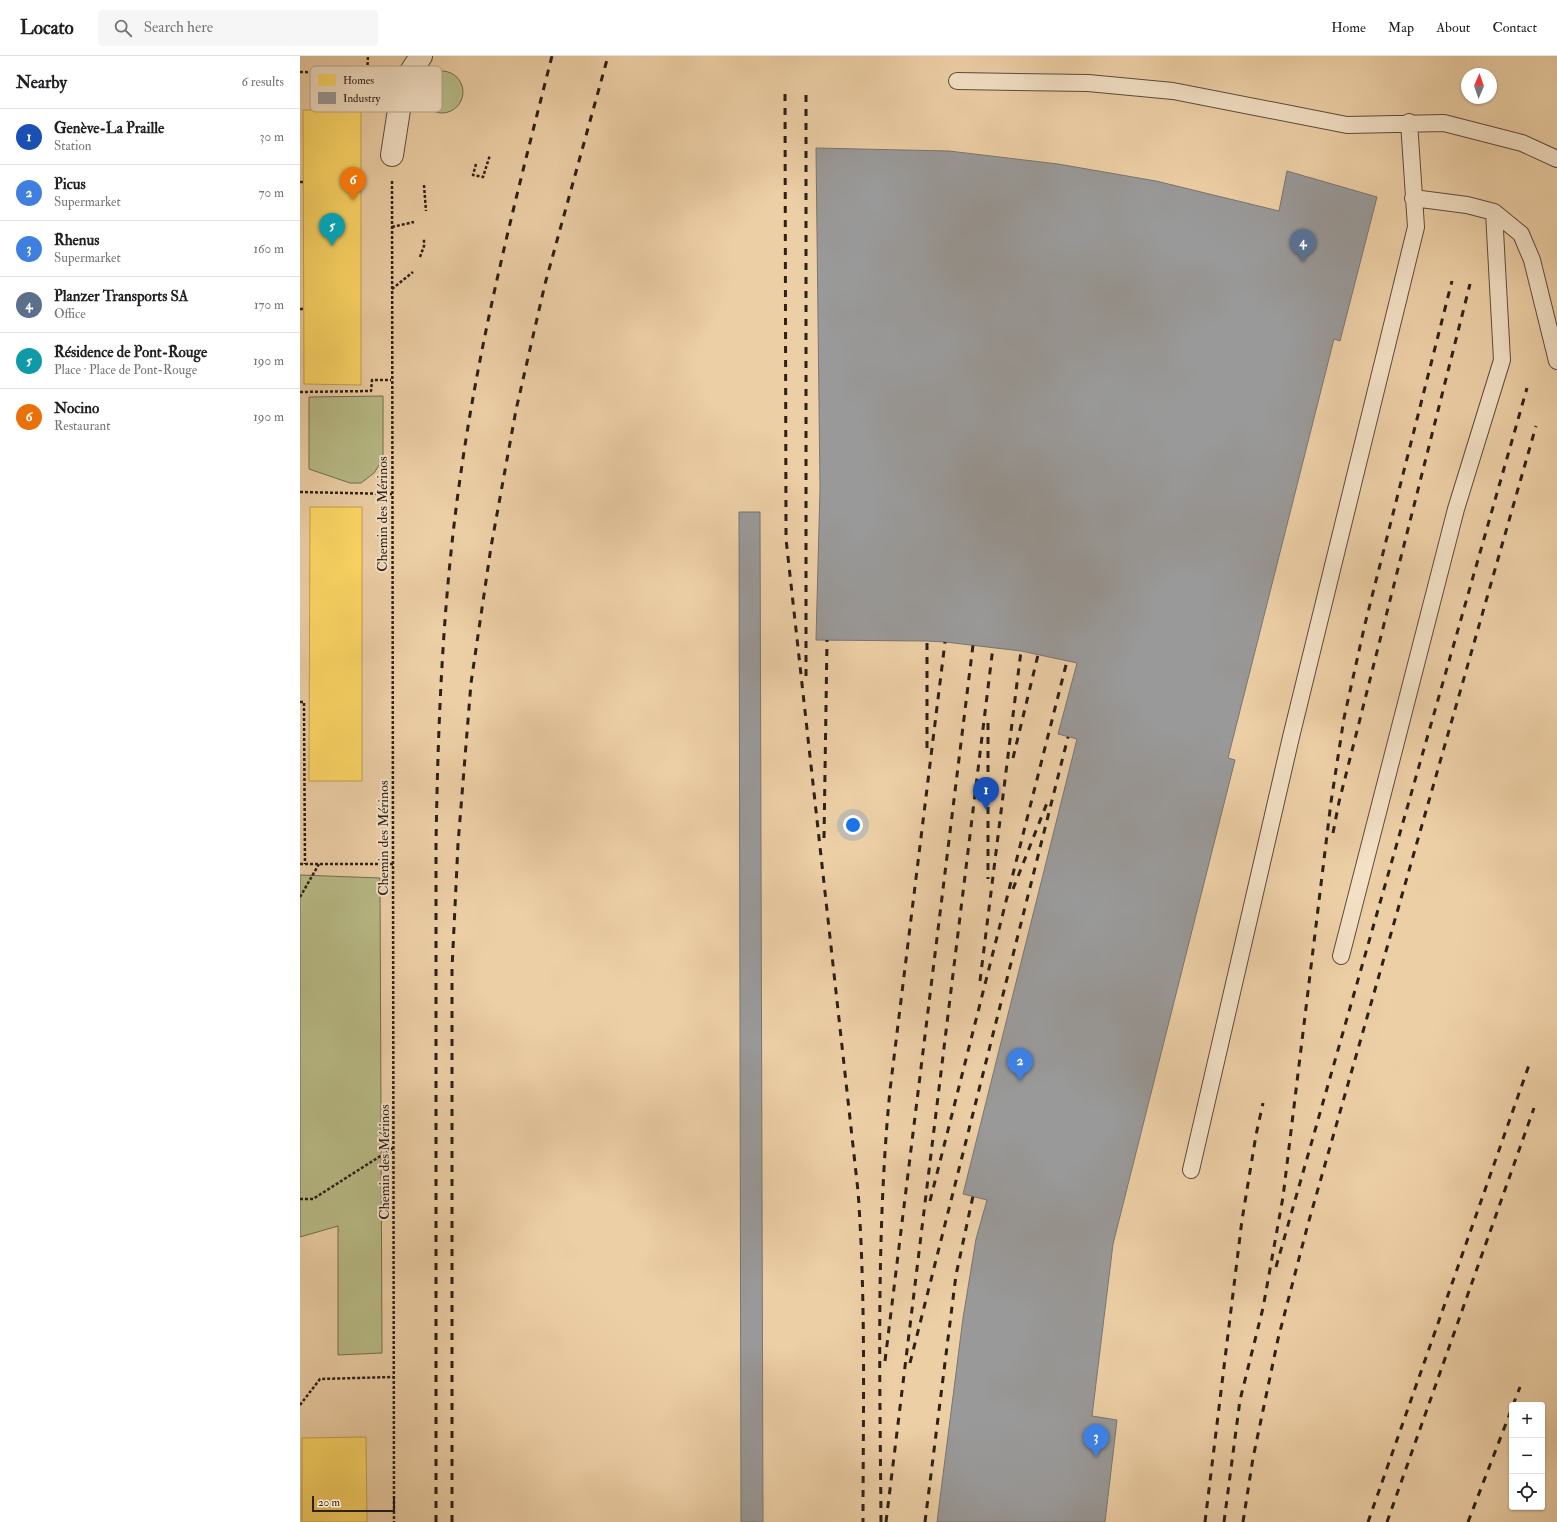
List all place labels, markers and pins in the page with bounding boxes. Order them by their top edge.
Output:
pin: 6 [340,167,366,200]
pin: 5 [319,213,345,246]
pin: 4 [1290,229,1316,262]
pin: 1 [973,777,999,810]
pin: 2 [1007,1048,1033,1081]
pin: 3 [1083,1424,1109,1457]

